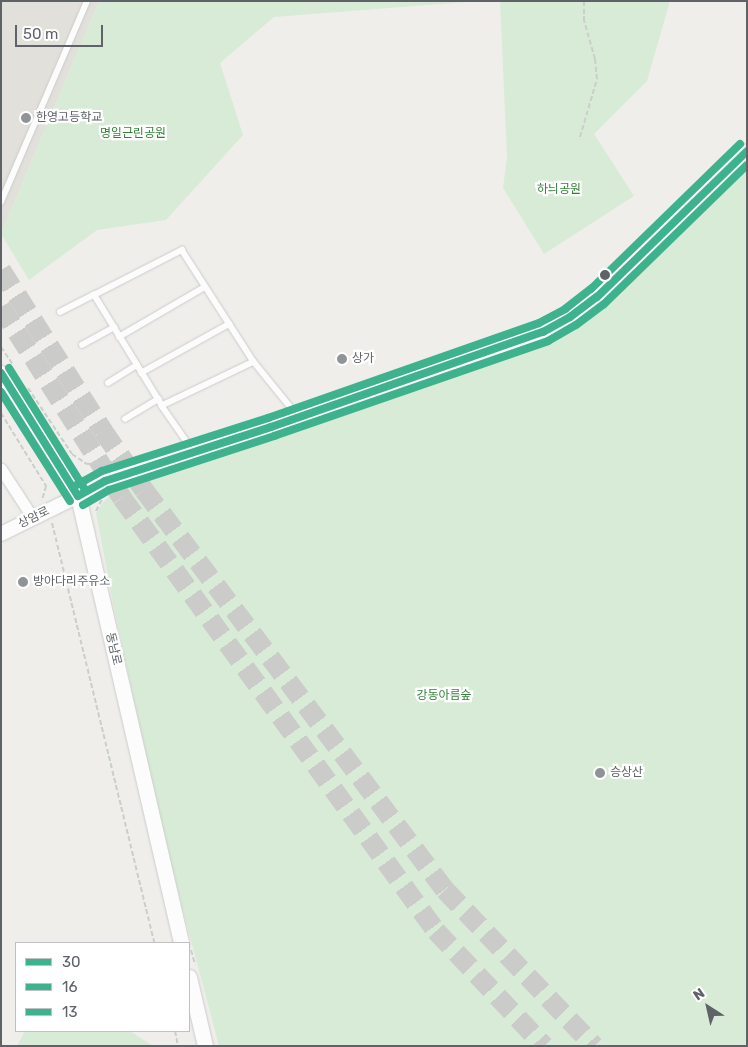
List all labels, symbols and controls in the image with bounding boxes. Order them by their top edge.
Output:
scale bar [18,15,105,47]
text: 50 m [23,25,58,43]
place label: 한영고등학교 [36,111,102,125]
marker: 한영고등학교 [20,112,32,124]
park label: 명일근린공원 [100,127,166,141]
park label: 하늬공원 [537,183,581,197]
unlabelled marker [600,270,610,280]
place label: 상가 [352,352,374,366]
marker: 상가 [336,353,348,365]
street label: 상암로 [16,504,52,532]
place label: 방아다리주유소 [33,575,110,589]
marker: 방아다리주유소 [17,576,29,588]
street label: 동남로 [102,631,124,667]
park label: 강동아름숲 [416,689,472,703]
place label: 승상산 [610,766,643,780]
marker: 승상산 [594,767,606,779]
legend [15,942,190,1032]
text: 30 [62,953,81,971]
text: 16 [62,978,77,996]
north arrow [683,982,733,1032]
text: N [690,984,708,1004]
text: 13 [62,1003,77,1021]

